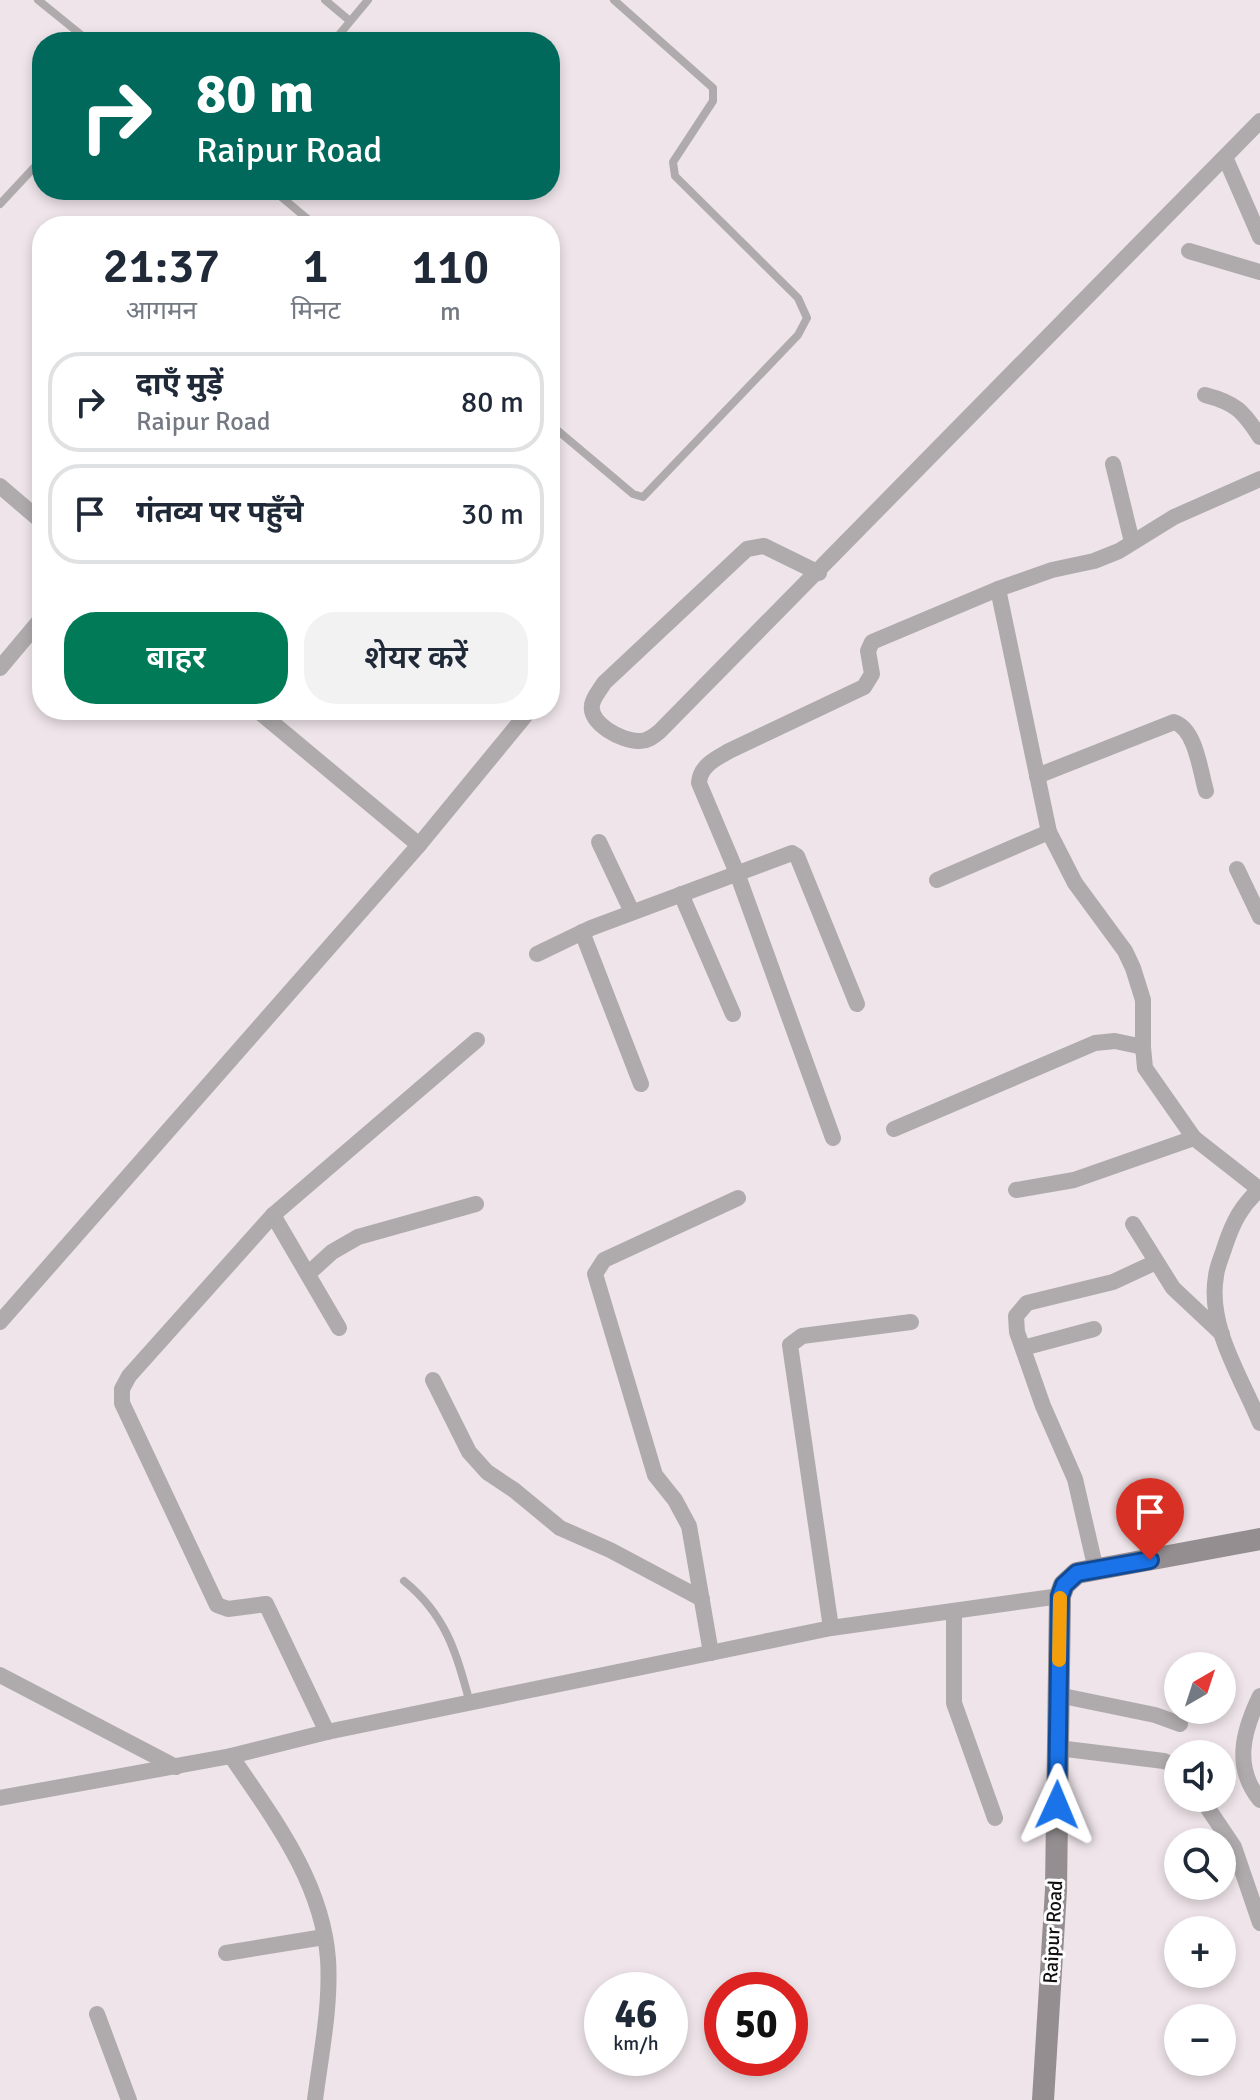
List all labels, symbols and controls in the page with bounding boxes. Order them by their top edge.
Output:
text: 80 m [196,59,314,128]
icon: right [64,64,168,168]
text: Raipur Road [196,128,382,173]
text: 21:37 [103,237,220,296]
text: 1 [303,237,329,296]
text: 110 [411,238,489,297]
text: आगमन [126,295,197,327]
text: मिनट [291,295,341,327]
text: m [440,296,461,328]
text: दाएँ मुड़ें [136,366,223,403]
icon: right [68,380,112,424]
text: 80 m [461,384,524,421]
text: Raipur Road [136,406,271,438]
icon: arrive [68,492,112,536]
text: गंतव्य पर पहुँचे [136,494,303,531]
text: 30 m [461,496,524,533]
button: बाहर [64,612,288,704]
button: शेयर करें [304,612,528,704]
pin [1116,1478,1184,1560]
icon: arrive [1128,1490,1172,1534]
north arrow [1164,1652,1236,1724]
map controls [1164,1652,1236,2076]
button: sound [1164,1740,1236,1812]
position arrow [1015,1763,1099,1847]
button: search [1164,1828,1236,1900]
street label: Raipur Road [1038,1880,1068,1984]
button: + [1164,1916,1236,1988]
speed limit sign: 50 [704,1972,808,2076]
text: 46 [614,1989,658,2039]
button: − [1164,2004,1236,2076]
text: km/h [613,2031,659,2056]

